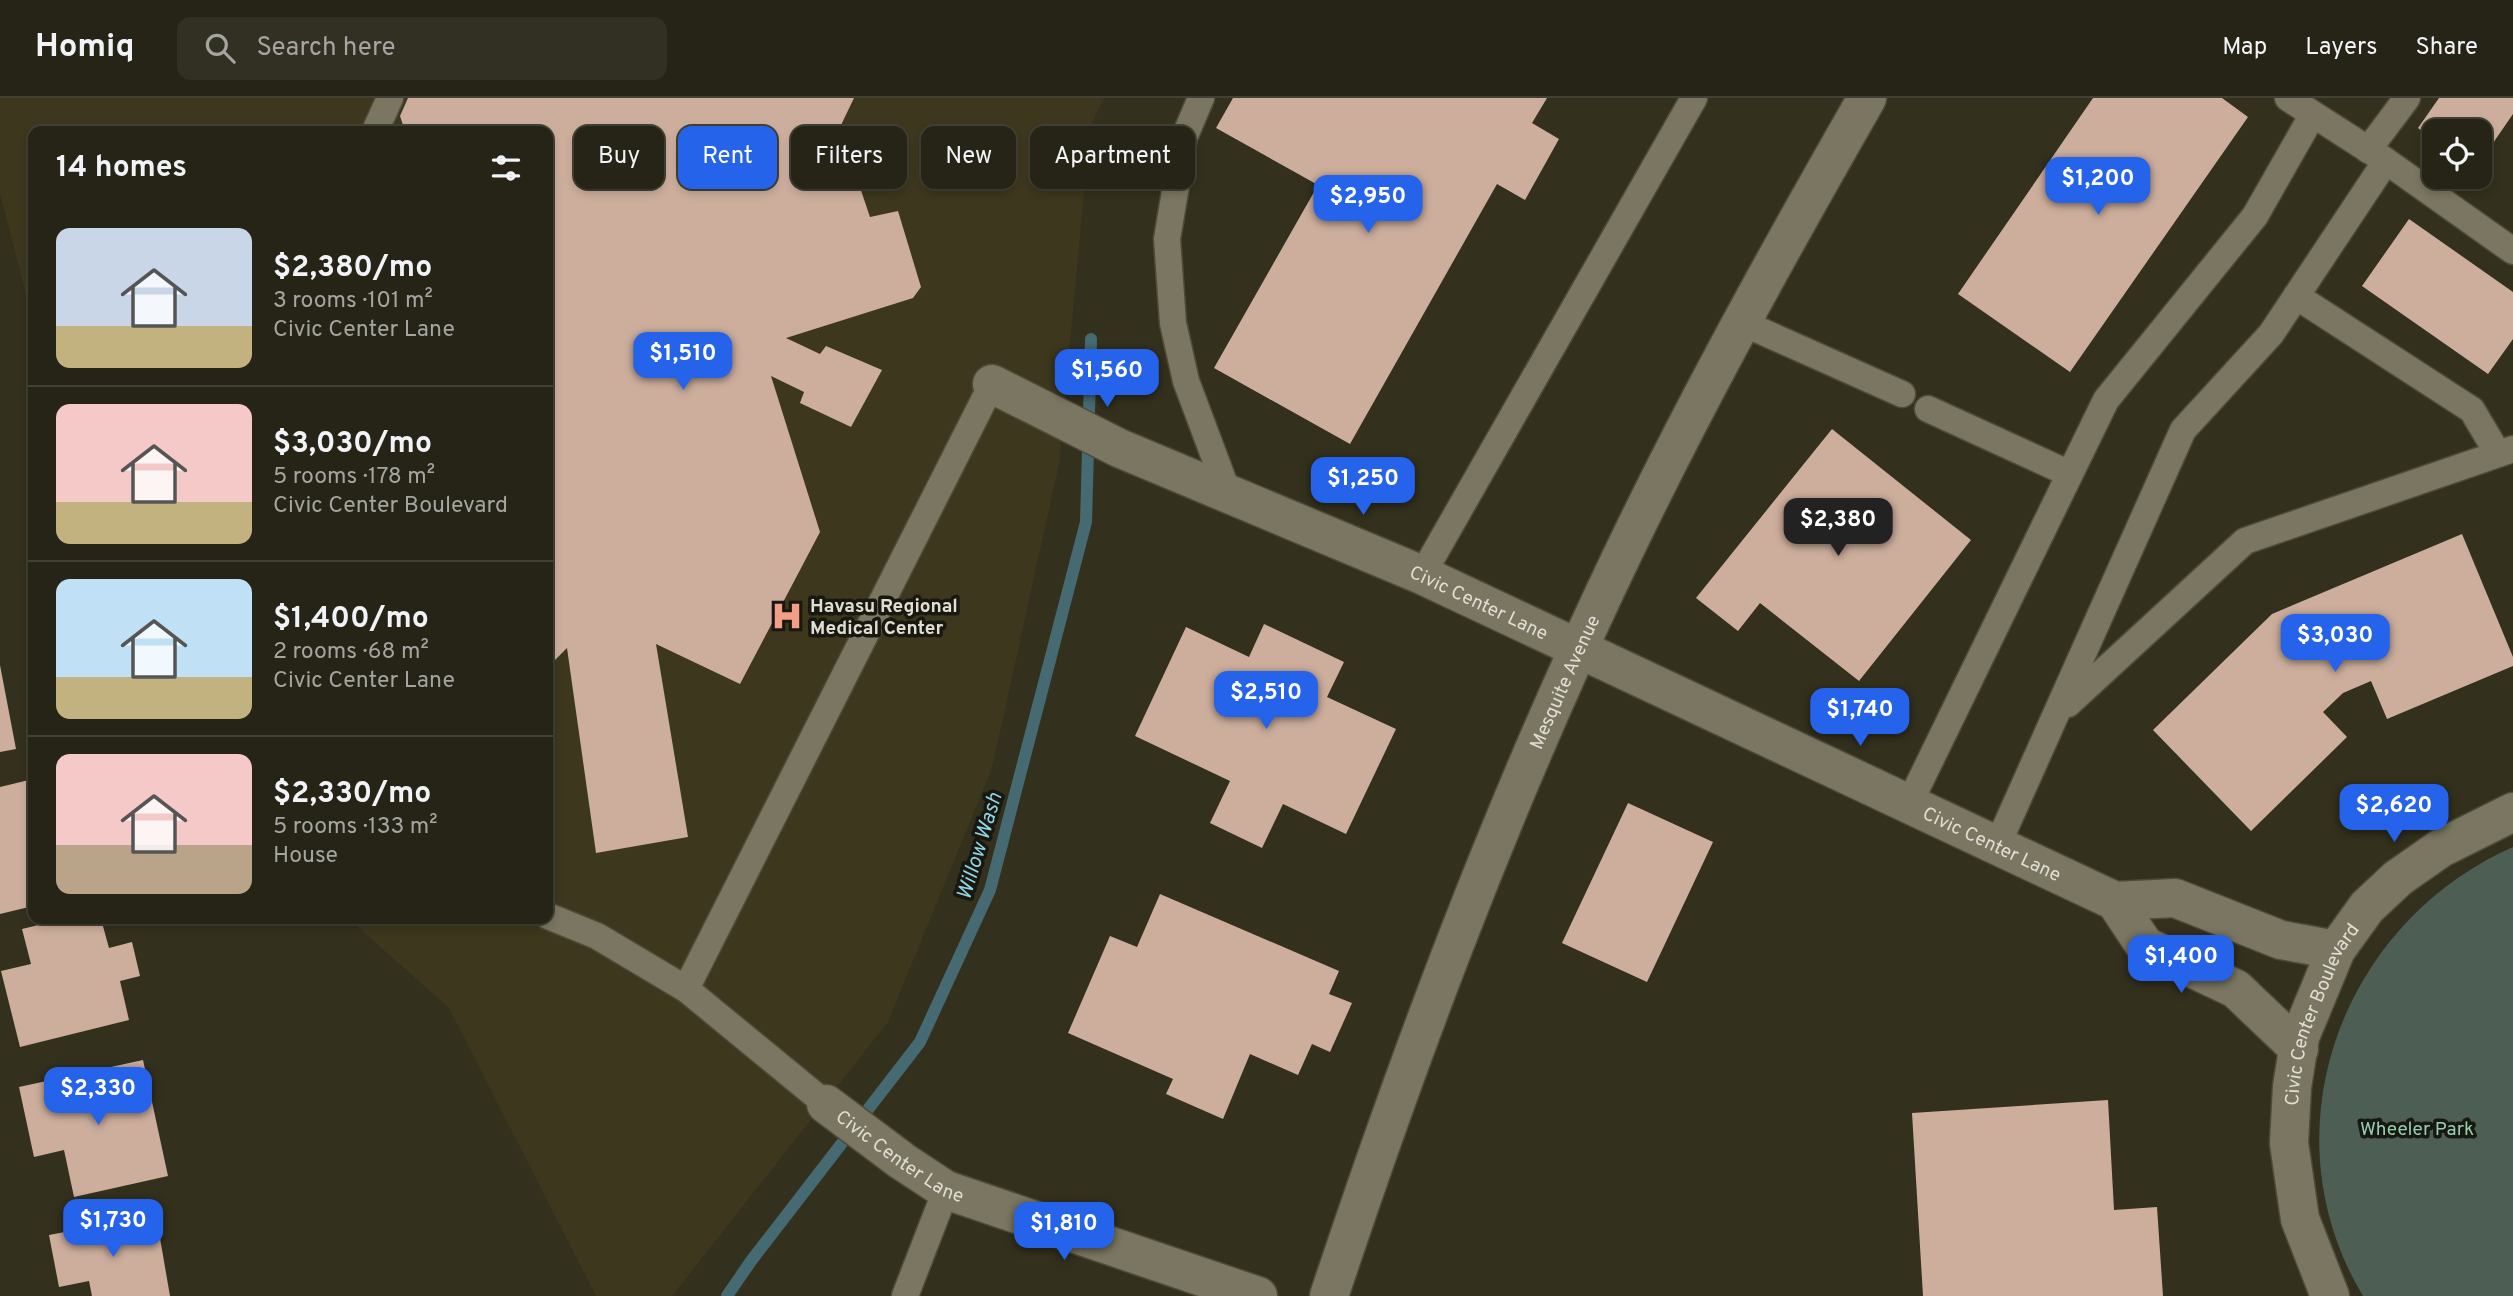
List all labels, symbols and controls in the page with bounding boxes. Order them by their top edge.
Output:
search box [177,17,667,80]
text: Homiq [35,27,135,69]
icon: search [201,29,239,67]
text: Search here [257,32,395,65]
text: Map [2222,33,2267,63]
text: Layers [2305,33,2377,63]
text: Share [2415,33,2478,63]
map controls [2422,119,2492,189]
button: locate [2422,119,2492,189]
chip: Buy [574,126,664,189]
chip: Rent [678,126,777,189]
chip: Filters [791,126,907,189]
chip: New [921,126,1016,189]
chip: Apartment [1030,126,1195,189]
icon: filters [487,149,525,187]
text: 14 homes [56,150,187,187]
pin: $1,200 [2041,158,2155,217]
text: $1,200 [2061,165,2135,194]
pin: $2,950 [1311,176,1425,235]
text: $2,950 [1330,183,1406,212]
text: $2,380/mo [273,250,432,287]
icon: home [112,256,196,340]
text: 3 rooms · 101 m² [273,287,433,316]
text: Civic Center Lane [273,316,455,345]
pin: $1,510 [626,332,740,392]
text: $1,510 [649,340,717,369]
pin: $1,560 [1050,350,1164,409]
text: $1,560 [1071,357,1143,386]
text: $3,030/mo [273,426,432,463]
icon: home [112,432,196,516]
pin: $1,250 [1306,458,1420,517]
text: 5 rooms · 178 m² [273,463,435,492]
text: $1,250 [1327,465,1399,494]
text: Civic Center Boulevard [273,492,508,521]
pin: $2,380 [1781,498,1895,558]
text: $2,380 [1800,506,1876,535]
street label: Civic Center Lane [1406,561,1551,647]
place label: Havasu Regional Medical Center [810,595,958,641]
hospital icon: Havasu Regional Medical Center [770,599,804,633]
text: $1,400/mo [273,601,429,638]
icon: home [112,607,196,691]
street label: Mesquite Avenue [1525,611,1606,753]
pin: $3,030 [2278,614,2392,674]
text: $3,030 [2297,622,2373,651]
text: 2 rooms · 68 m² [273,638,429,667]
text: Civic Center Lane [273,667,455,696]
pin: $2,510 [1209,672,1323,731]
text: $2,510 [1230,679,1302,708]
pin: $1,740 [1803,688,1917,748]
text: $1,740 [1826,696,1894,725]
text: $2,330/mo [273,776,431,813]
icon: home [112,782,196,866]
pin: $2,620 [2337,784,2451,844]
water label: Willow Wash [951,789,1010,903]
text: $2,620 [2356,792,2433,821]
street label: Civic Center Lane [1918,802,2065,888]
text: 5 rooms · 133 m² [273,813,438,842]
text: House [273,842,338,871]
street label: Civic Center Boulevard [2281,919,2365,1106]
pin: $1,400 [2124,936,2238,995]
text: $1,400 [2144,943,2218,972]
pin: $2,330 [41,1068,155,1127]
text: $2,330 [60,1075,136,1104]
street label: Civic Center Lane [830,1106,967,1209]
park label: Wheeler Park [2360,1118,2474,1142]
pin: $1,730 [56,1200,170,1259]
pin: $1,810 [1007,1202,1121,1262]
text: $1,730 [79,1207,147,1236]
text: $1,810 [1030,1210,1098,1239]

